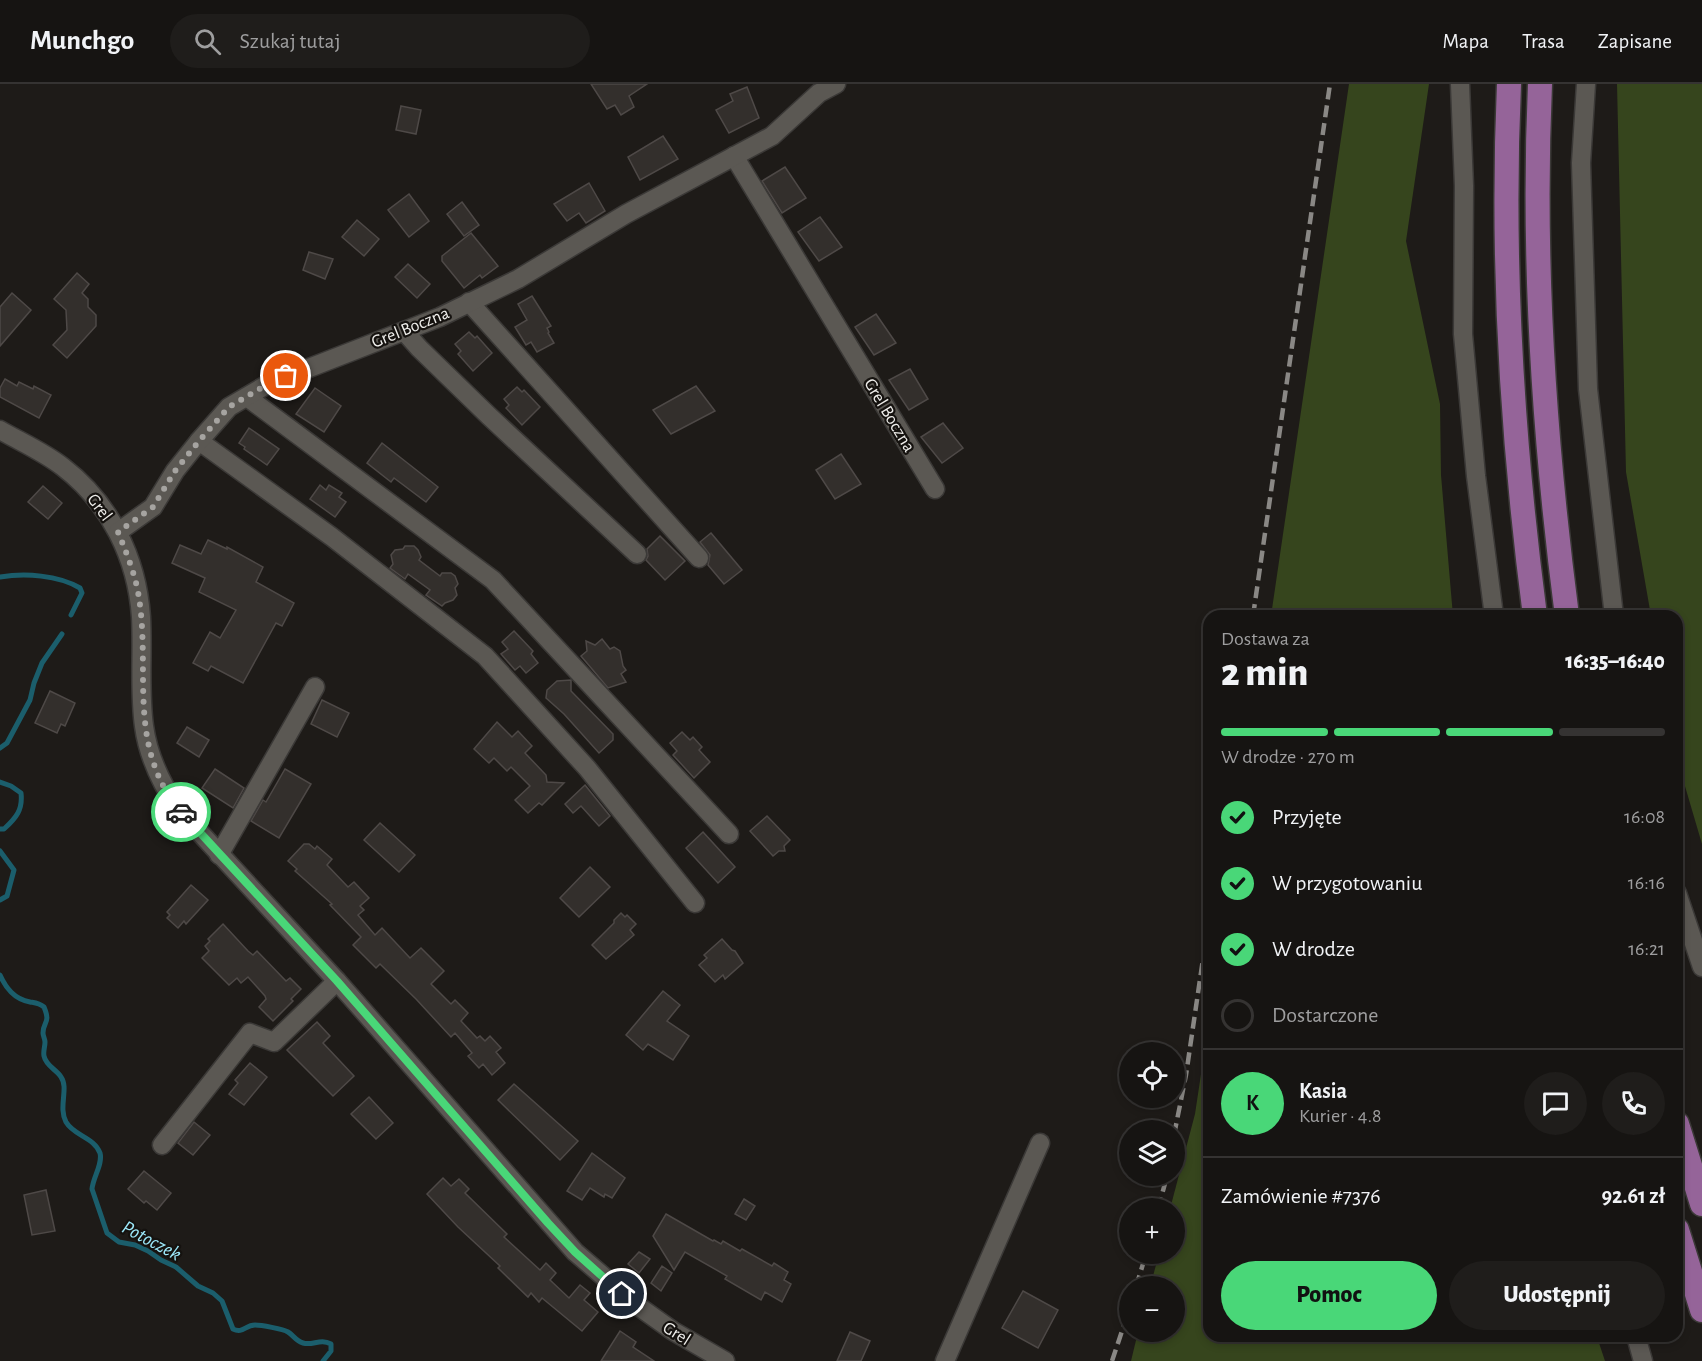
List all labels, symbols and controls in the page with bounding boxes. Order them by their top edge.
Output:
search box [170,14,590,68]
icon: search [191,25,224,58]
text: Munchgo [30,27,134,55]
text: Szukaj tutaj [239,30,341,52]
text: Mapa [1443,31,1489,52]
text: Trasa [1522,31,1565,52]
text: Zapisane [1598,31,1672,52]
street label: Grel Boczna [369,304,452,352]
pin [260,350,311,401]
icon: bag [269,359,302,392]
street label: Grel Boczna [860,376,918,455]
street label: Grel [83,491,115,525]
text: Dostawa za [1221,629,1310,649]
text: 16:35–16:40 [1565,650,1665,672]
text: 2 min [1221,654,1308,693]
text: W drodze · 270 m [1221,747,1355,767]
courier [151,782,211,842]
icon: car [165,796,198,829]
icon: check [1221,801,1254,834]
text: Przyjęte [1272,806,1342,828]
text: 16:08 [1624,807,1665,827]
icon: check [1221,867,1254,900]
text: W przygotowaniu [1272,872,1422,894]
text: 16:16 [1628,873,1665,893]
icon: check [1221,933,1254,966]
text: W drodze [1272,938,1355,960]
text: 16:21 [1628,939,1665,959]
text: Dostarczone [1272,1004,1379,1026]
map controls [1119,1042,1185,1342]
button: locate [1119,1042,1185,1108]
button: chat [1524,1072,1587,1135]
button: phone [1602,1072,1665,1135]
text: Kasia [1299,1080,1347,1102]
text: K [1246,1092,1259,1114]
text: Kurier · 4.8 [1299,1106,1381,1126]
button: layers [1119,1120,1185,1186]
text: Zamówienie #7376 [1221,1185,1381,1207]
text: 92.61 zł [1601,1185,1665,1207]
button: + [1119,1198,1185,1264]
water label: Potoczek [119,1217,184,1265]
button: Pomoc [1221,1261,1437,1330]
button: Udostępnij [1449,1261,1665,1330]
pin [596,1268,647,1319]
button: − [1119,1276,1185,1342]
icon: home [605,1277,638,1310]
street label: Grel [659,1319,694,1349]

